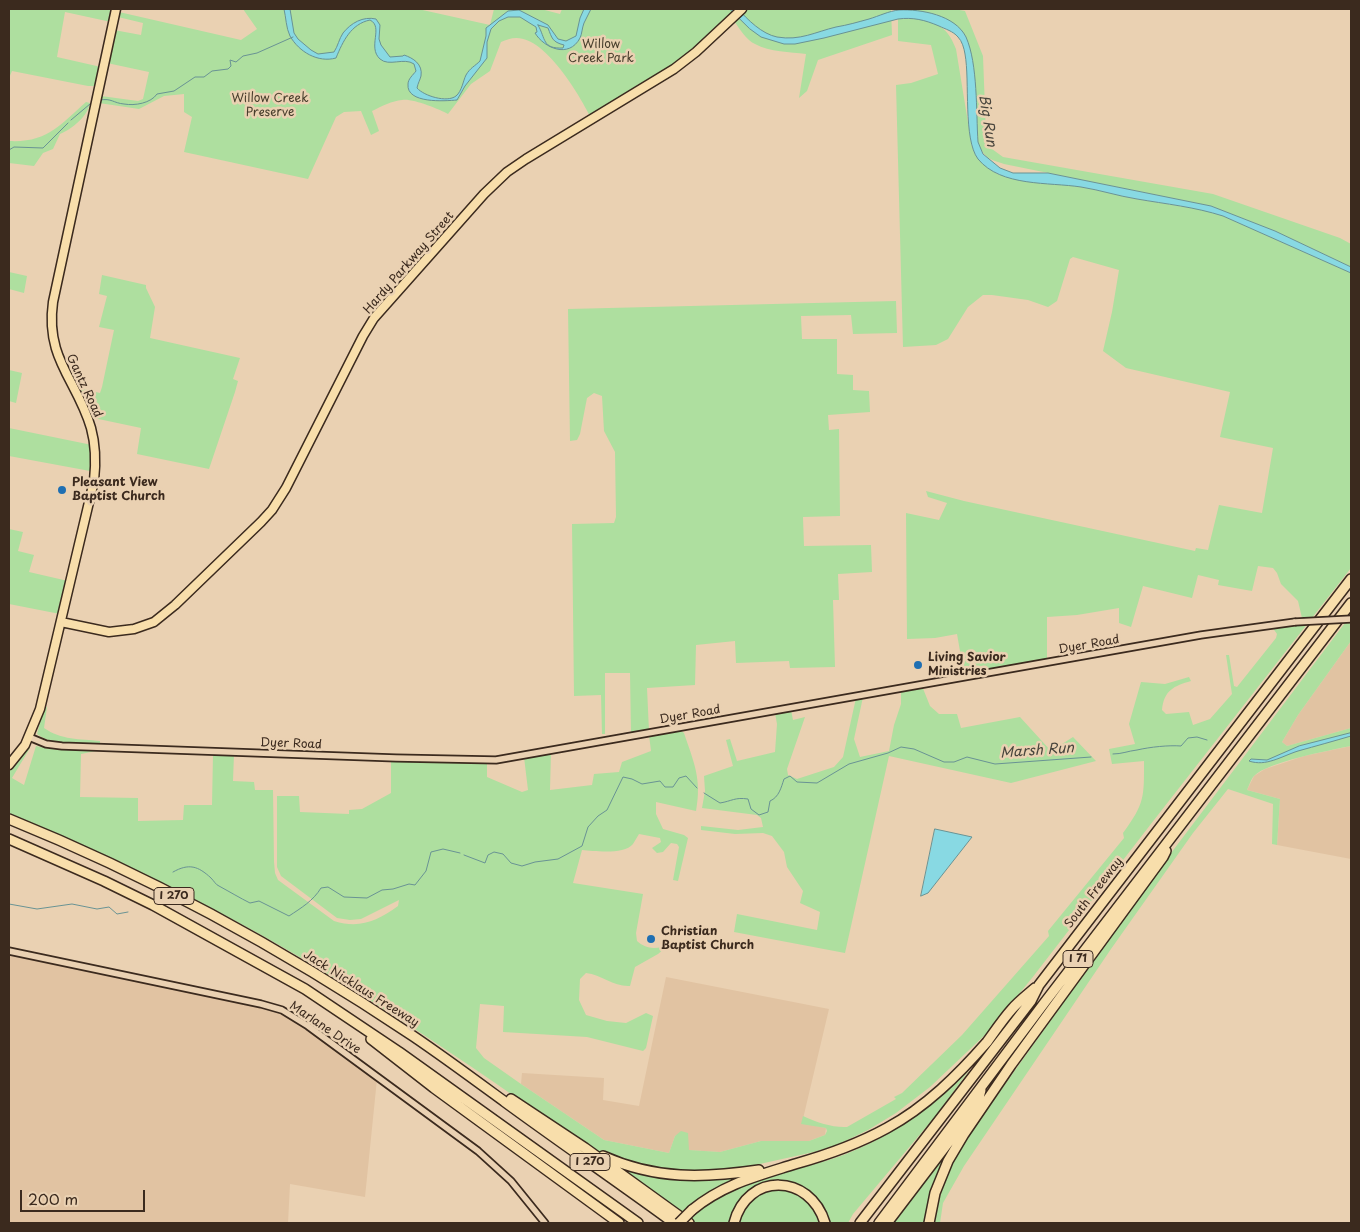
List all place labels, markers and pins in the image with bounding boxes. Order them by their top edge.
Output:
place label: Pleasant View Baptist Church [72,476,165,504]
marker: Pleasant View Baptist Church [56,484,68,496]
place label: Living Savior Ministries [928,651,1006,679]
marker: Living Savior Ministries [912,659,924,671]
place label: Christian Baptist Church [661,925,754,953]
marker: Christian Baptist Church [645,933,657,945]

